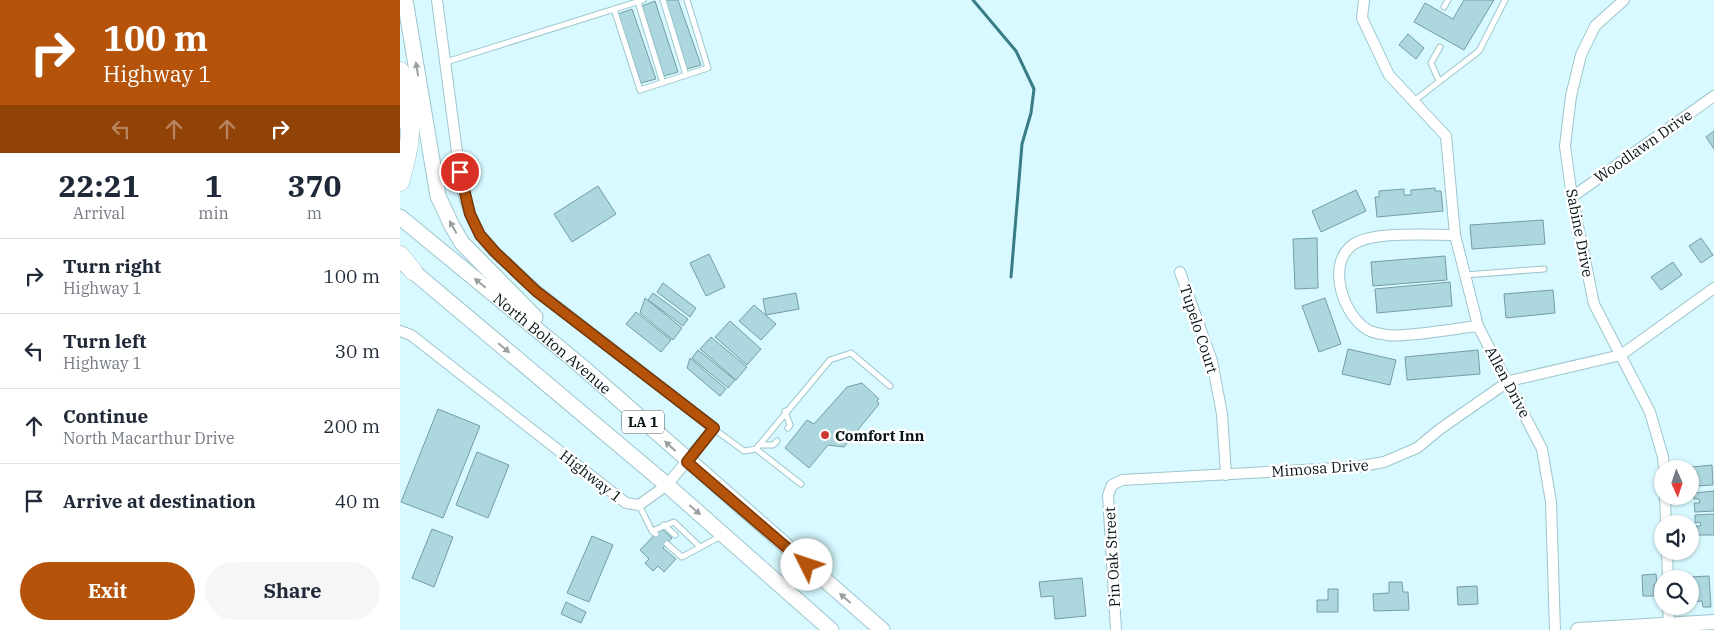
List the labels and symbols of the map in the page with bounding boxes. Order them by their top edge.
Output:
one-way arrow [412,61,420,77]
street label: Woodlawn Drive [1590,105,1696,187]
pin [439,151,481,193]
street label: Sabine Drive [1562,187,1598,279]
one-way arrow [449,220,457,234]
one-way arrow [474,277,487,288]
street label: Tupelo Court [1176,282,1222,376]
street label: North Bolton Avenue [490,289,615,398]
one-way arrow [498,343,511,354]
street label: Allen Drive [1481,343,1535,421]
road number: LA 1 [622,411,664,434]
place label: Comfort Inn [835,426,925,445]
marker: Comfort Inn [819,429,831,441]
one-way arrow [664,440,676,452]
street label: Highway 1 [556,446,626,506]
street label: Mimosa Drive [1271,455,1369,481]
north arrow [1654,460,1699,505]
one-way arrow [689,504,701,516]
street label: Pin Oak Street [1100,506,1124,608]
position arrow [780,538,832,590]
one-way arrow [840,592,852,604]

